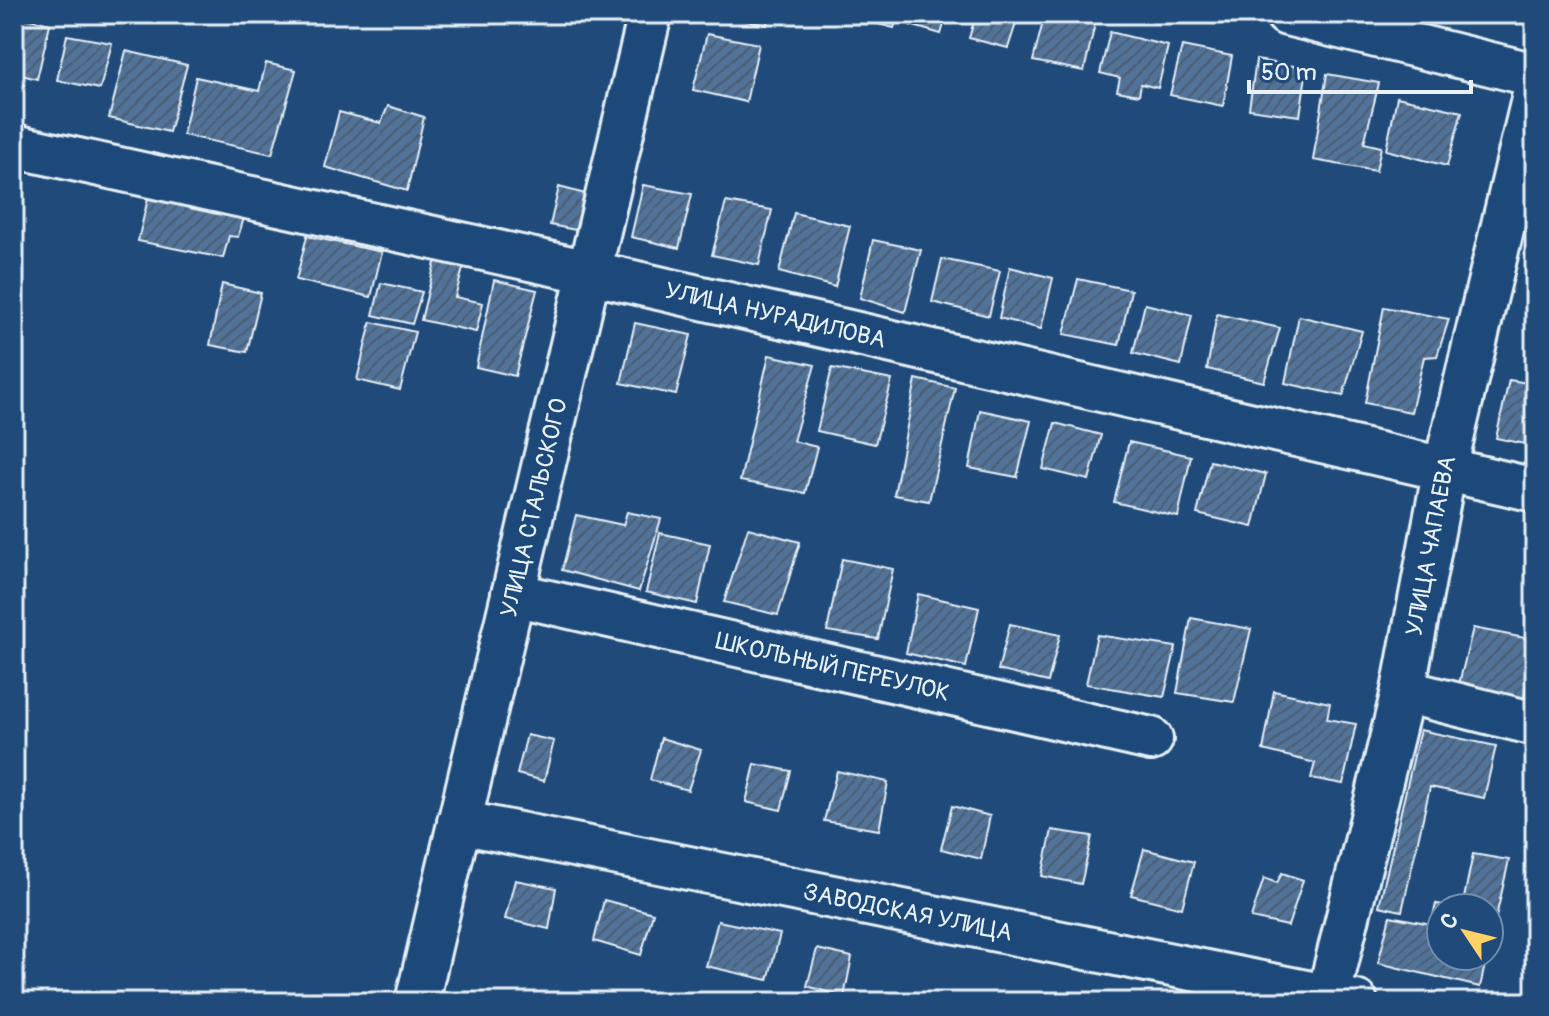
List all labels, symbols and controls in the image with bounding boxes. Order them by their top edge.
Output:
scale bar [1249,44,1471,94]
text: 50 m [1261,58,1317,87]
street label: УЛИЦА НУРАДИЛОВА [662,276,889,355]
street label: УЛИЦА СТАЛЬСКОГО [494,395,574,620]
street label: УЛИЦА ЧАПАЕВА [1400,453,1462,638]
street label: ШКОЛЬНЫЙ ПЕРЕУЛОК [713,627,952,708]
street label: ЗАВОДСКАЯ УЛИЦА [801,877,1015,948]
north arrow [1425,892,1505,972]
text: С [1434,907,1465,935]

